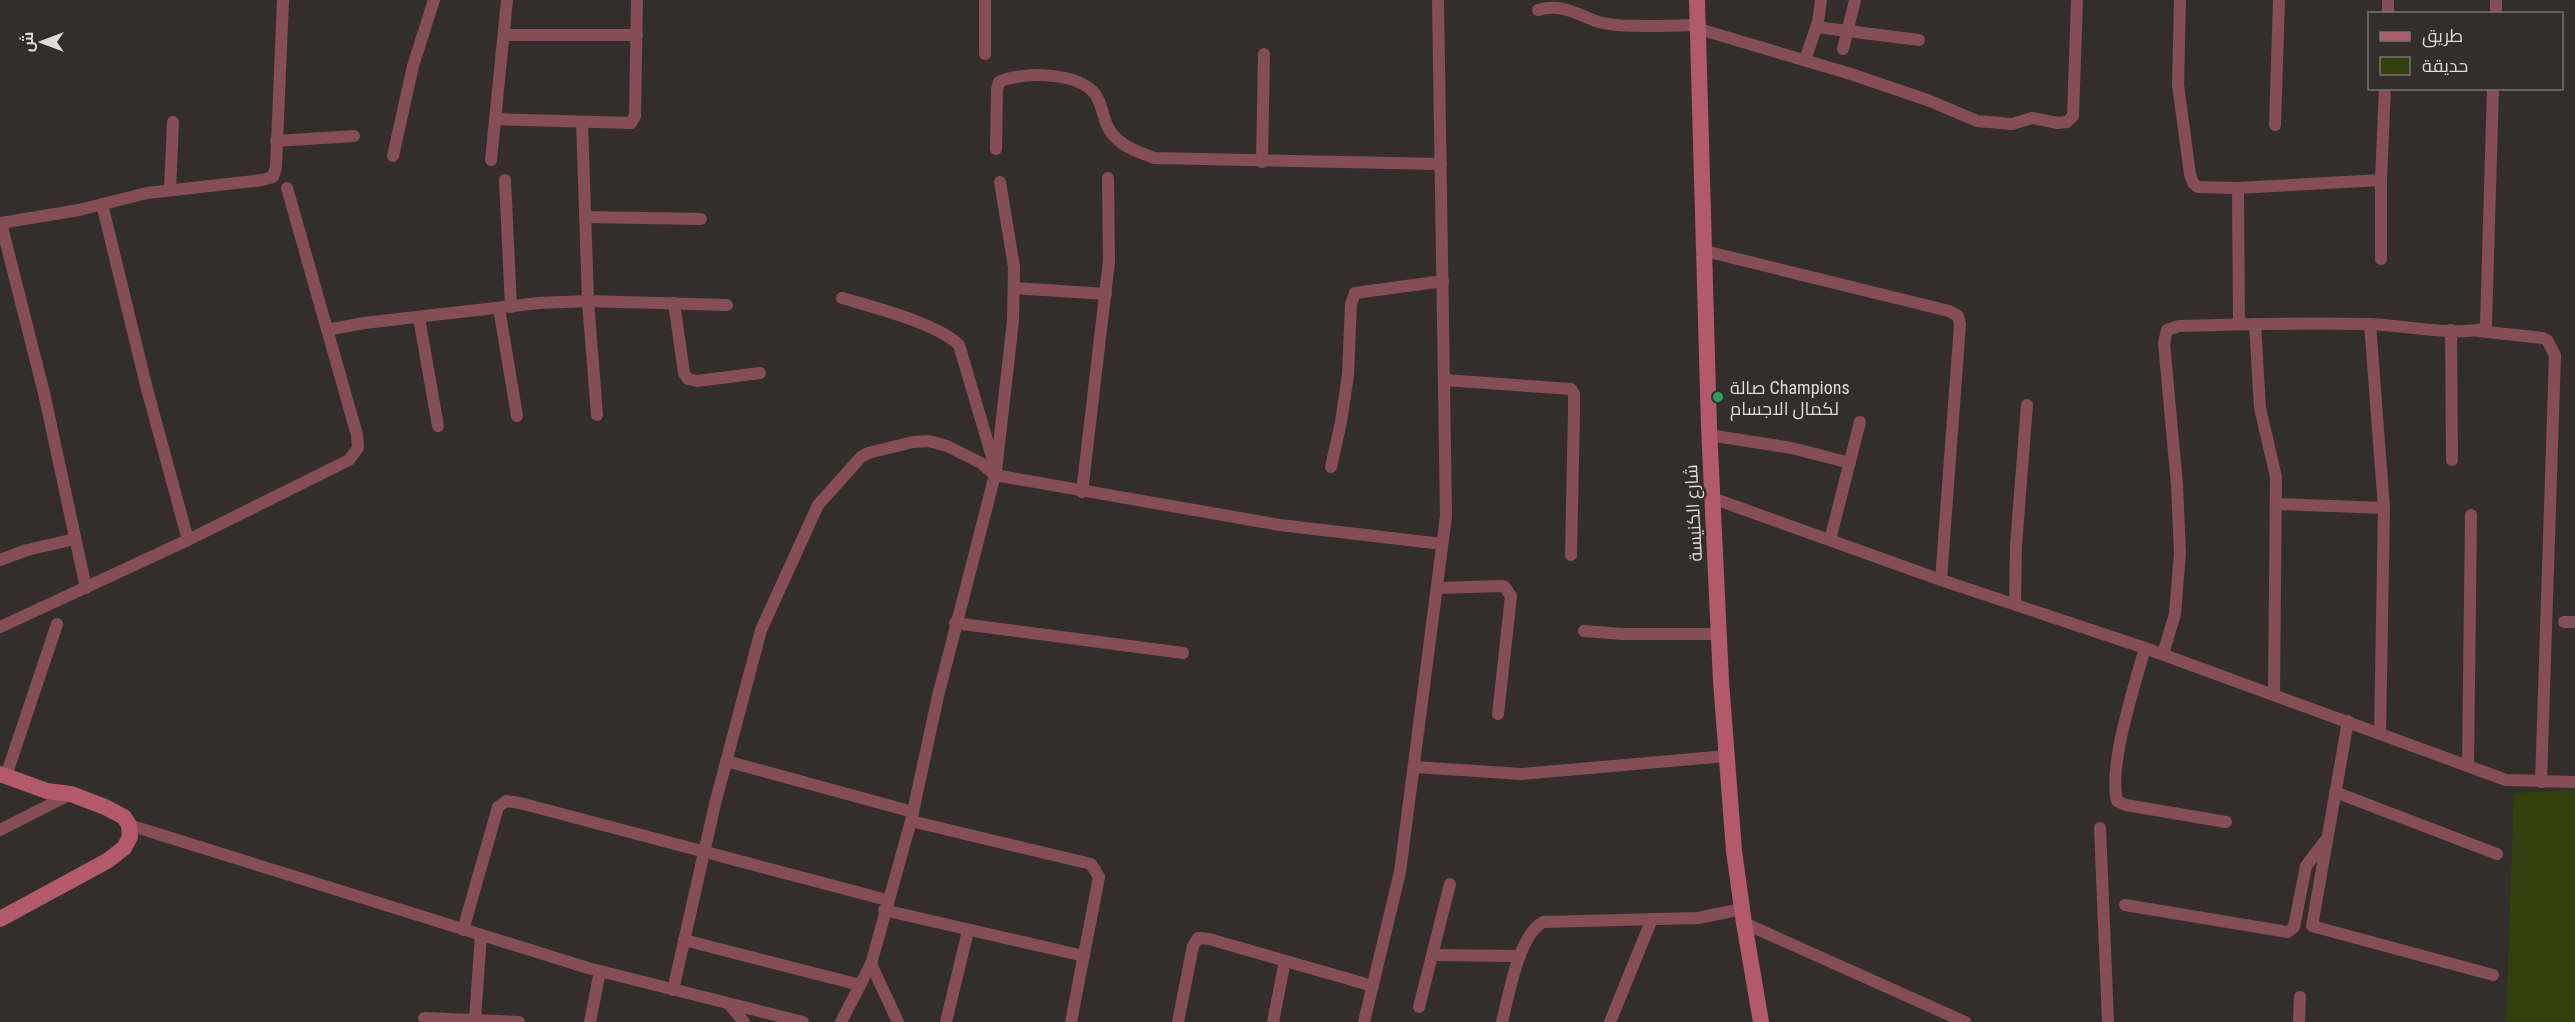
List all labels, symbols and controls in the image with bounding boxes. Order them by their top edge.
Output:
north arrow [12,12,72,72]
legend [2368,12,2563,90]
text: طريق [2422,25,2463,48]
text: ش [18,32,37,52]
text: حديقة [2422,55,2468,76]
place label: صالة Champions لكمال الاجسام [1730,377,1850,421]
marker: صالة Champions لكمال الاجسام [1711,390,1725,404]
street label: شارع الكنيسة [1680,464,1708,562]

